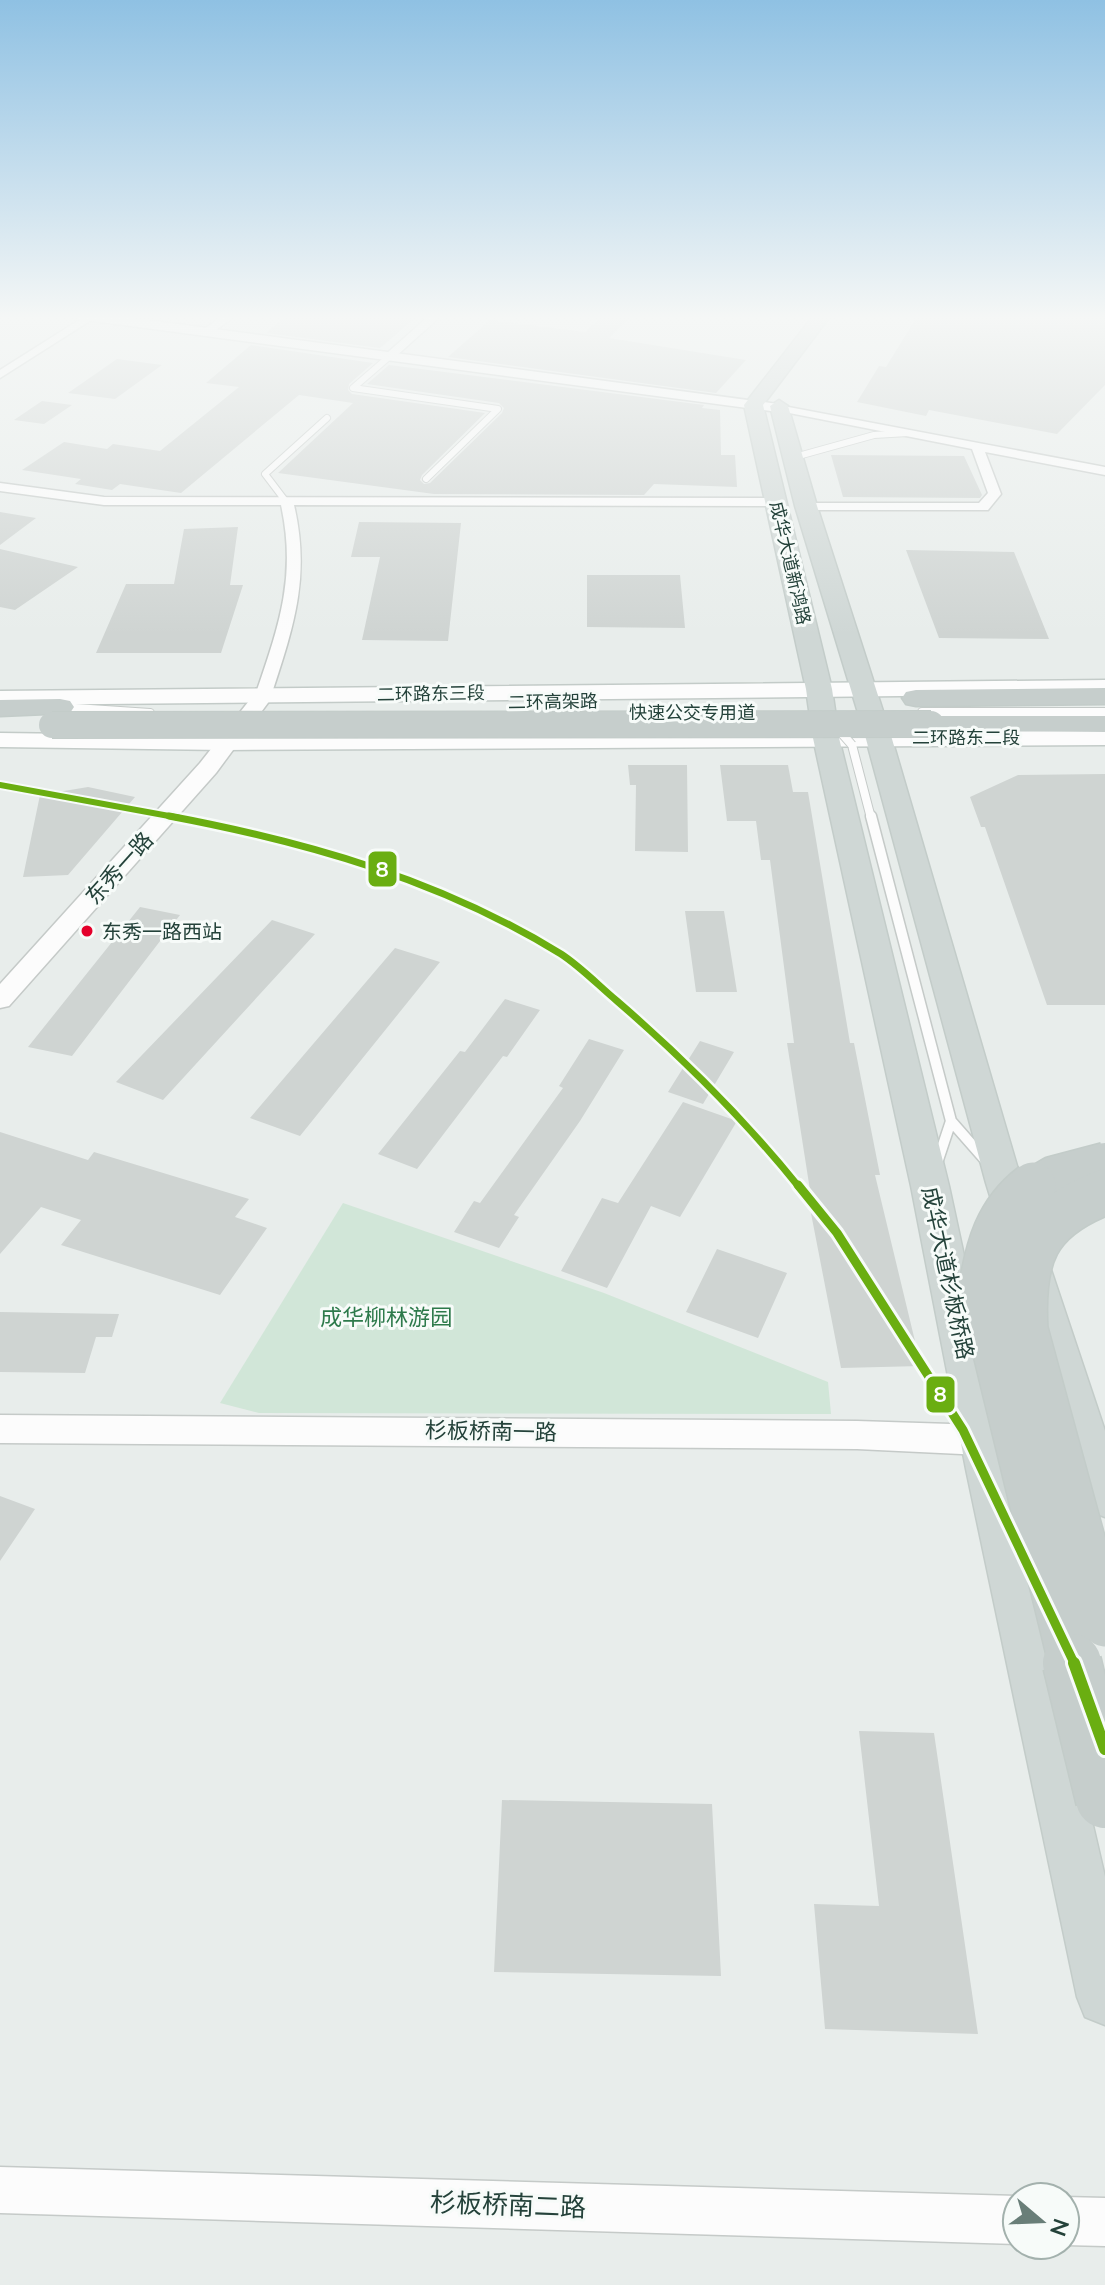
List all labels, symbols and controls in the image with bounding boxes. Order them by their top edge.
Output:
street label: 成华大道新鸿路 [765,499,816,627]
street label: 二环路东三段 [377,681,485,706]
street label: 二环高架路 [508,689,598,714]
street label: 快速公交专用道 [629,701,755,724]
street label: 二环路东二段 [912,726,1020,749]
street label: 东秀一路 [79,826,159,910]
line badge: 8 [367,850,398,888]
text: 8 [375,855,389,883]
place label: 东秀一路西站 [102,919,222,944]
marker: 东秀一路西站 [79,923,95,939]
street label: 成华大道杉板桥路 [916,1184,980,1362]
park label: 成华柳林游园 [320,1303,452,1331]
line badge: 8 [925,1375,956,1414]
text: 8 [933,1380,947,1408]
street label: 杉板桥南一路 [425,1416,557,1446]
north arrow [1001,2181,1081,2261]
street label: 杉板桥南二路 [429,2185,587,2224]
text: N [1044,2215,1076,2240]

